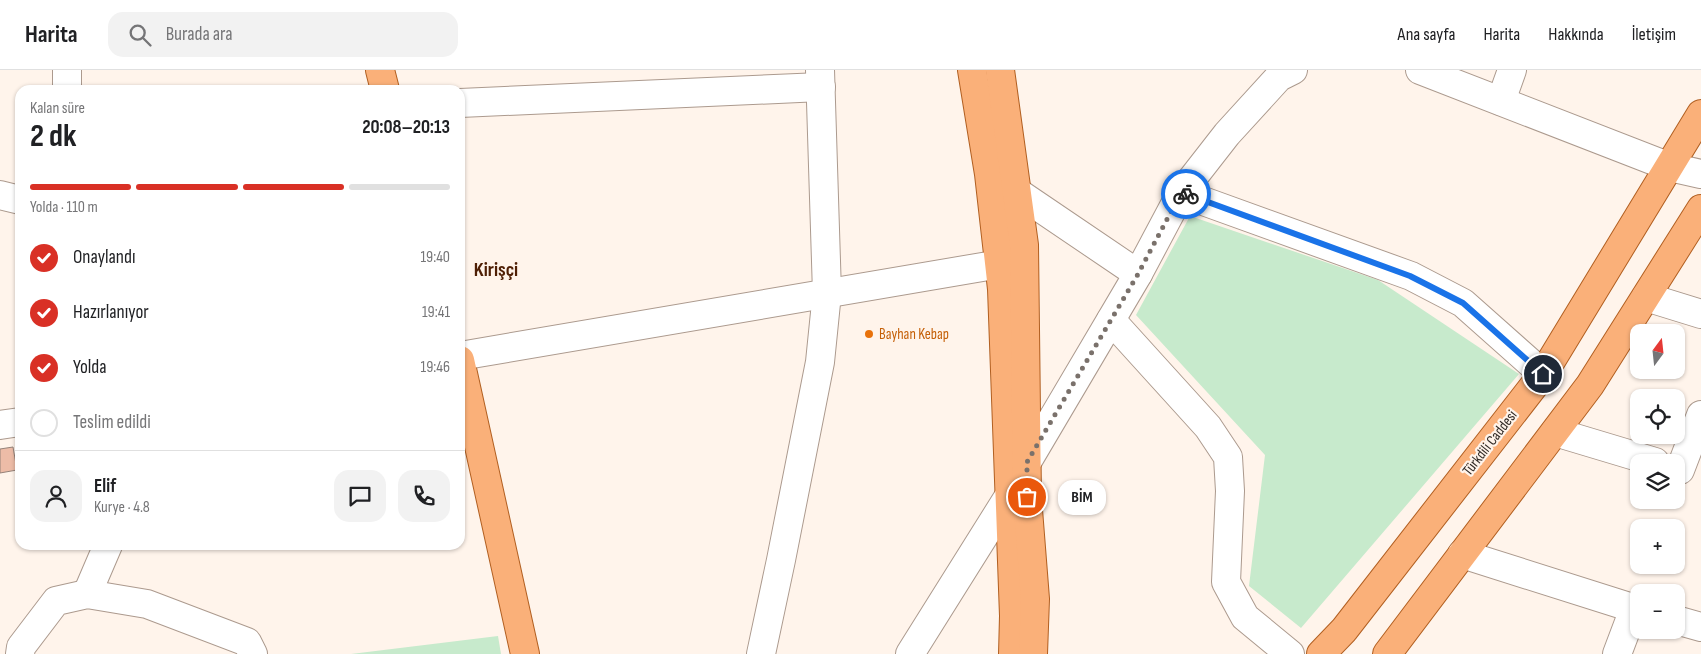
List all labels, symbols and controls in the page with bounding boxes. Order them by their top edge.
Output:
search box [108,12,458,57]
text: Harita [25,20,78,49]
icon: search [126,21,154,49]
text: Burada ara [166,23,233,46]
text: Ana sayfa [1398,24,1455,45]
text: Harita [1483,24,1520,45]
text: Hakkında [1548,24,1604,45]
text: İletişim [1632,24,1676,45]
text: Kalan süre [30,99,85,118]
text: 20:08–20:13 [362,116,450,139]
text: 2 dk [30,117,76,156]
courier [1161,169,1211,219]
icon: bike [1172,180,1200,208]
text: Yolda · 110 m [30,198,98,217]
icon: check [30,244,58,272]
text: Onaylandı [73,246,135,269]
text: 19:40 [420,248,450,267]
district label: Kirişçi [474,258,518,282]
icon: check [30,299,58,327]
text: Hazırlanıyor [73,301,149,324]
text: 19:41 [422,303,450,322]
north arrow [1630,324,1685,379]
map controls [1630,324,1685,639]
place label: Bayhan Kebap [879,325,949,344]
marker: Bayhan Kebap [863,328,875,340]
pin [1522,353,1564,395]
icon: check [30,354,58,382]
text: Yolda [73,356,107,379]
text: 19:46 [421,358,450,377]
icon: home [1529,360,1557,388]
button: locate [1630,389,1685,444]
street label: Türkdili Caddesi [1459,406,1522,480]
text: Teslim edildi [73,411,151,434]
button: layers [1630,454,1685,509]
button: person [30,470,82,522]
button: chat [334,470,386,522]
button: phone [398,470,450,522]
text: Elif [94,475,116,498]
pin [1006,476,1048,518]
callout: BİM [1057,480,1104,514]
icon: bag [1013,483,1041,511]
text: BİM [1071,488,1093,507]
text: Kurye · 4.8 [94,498,150,517]
button: + [1630,519,1685,574]
button: − [1630,584,1685,639]

